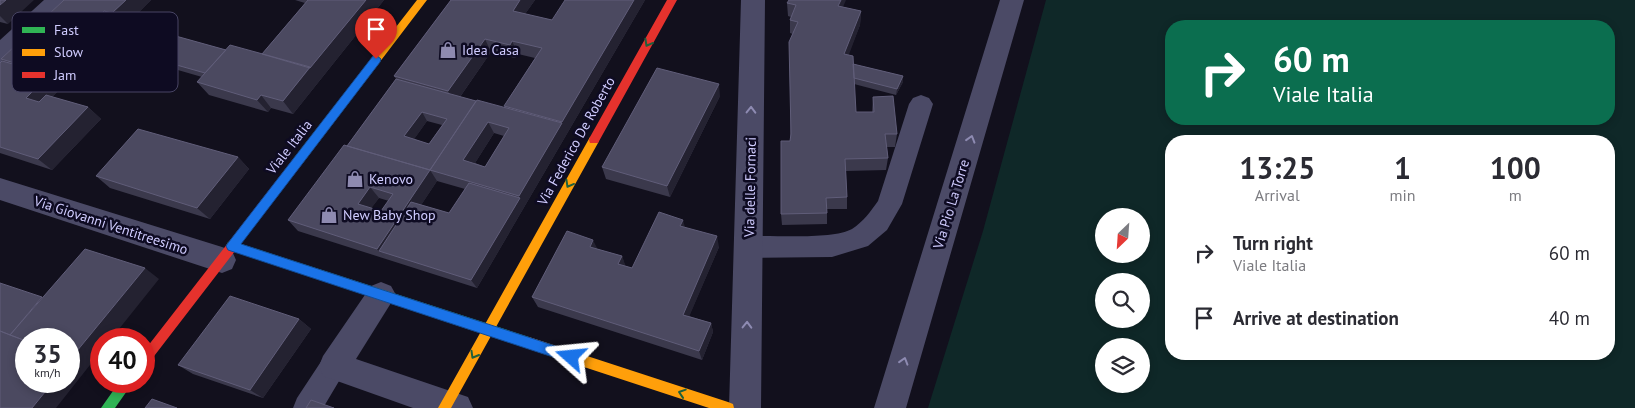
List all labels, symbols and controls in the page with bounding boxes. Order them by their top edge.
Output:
pin [355,8,397,59]
legend [12,12,178,92]
icon: arrive [362,15,390,43]
text: Fast [54,21,79,39]
text: 60 m [1273,36,1350,82]
one-way arrow [644,37,654,46]
shop icon: Idea Casa [438,40,458,60]
icon: right [1190,40,1255,105]
place label: Idea Casa [462,41,519,59]
text: Slow [54,43,84,61]
text: Jam [53,66,76,84]
street label: Via Federico De Roberto [533,74,619,209]
text: Viale Italia [1273,80,1374,108]
one-way arrow [746,106,756,114]
street label: Viale Italia [262,116,316,179]
one-way arrow [965,135,975,143]
street label: Via delle Fornaci [740,137,760,238]
text: 13:25 [1239,148,1315,187]
text: 1 [1394,148,1411,187]
text: 100 [1490,148,1541,187]
street label: Via Pio La Torre [929,157,973,252]
shop icon: Kenovo [345,169,365,189]
place label: Kenovo [369,170,413,188]
one-way arrow [565,179,575,188]
text: Arrival [1255,185,1300,205]
text: min [1390,185,1416,205]
text: m [1509,185,1522,205]
street label: Via Giovanni Ventitreesimo [31,191,190,258]
shop icon: New Baby Shop [319,205,339,225]
place label: New Baby Shop [343,206,436,224]
north arrow [1095,208,1150,262]
map controls [1095,208,1150,393]
text: Turn right [1233,231,1313,255]
icon: right [1190,239,1218,267]
text: 60 m [1549,241,1590,265]
text: Viale Italia [1233,255,1306,275]
button: search [1095,273,1150,328]
icon: arrive [1190,304,1218,332]
text: Arrive at destination [1233,306,1399,330]
text: 40 m [1549,306,1590,330]
one-way arrow [742,321,752,329]
speed limit sign: 40 [90,328,155,393]
position arrow [544,330,596,382]
text: 35 [33,338,62,370]
button: layers [1095,338,1150,393]
one-way arrow [471,350,481,359]
one-way arrow [898,358,908,366]
text: km/h [34,365,61,380]
one-way arrow [678,389,687,399]

